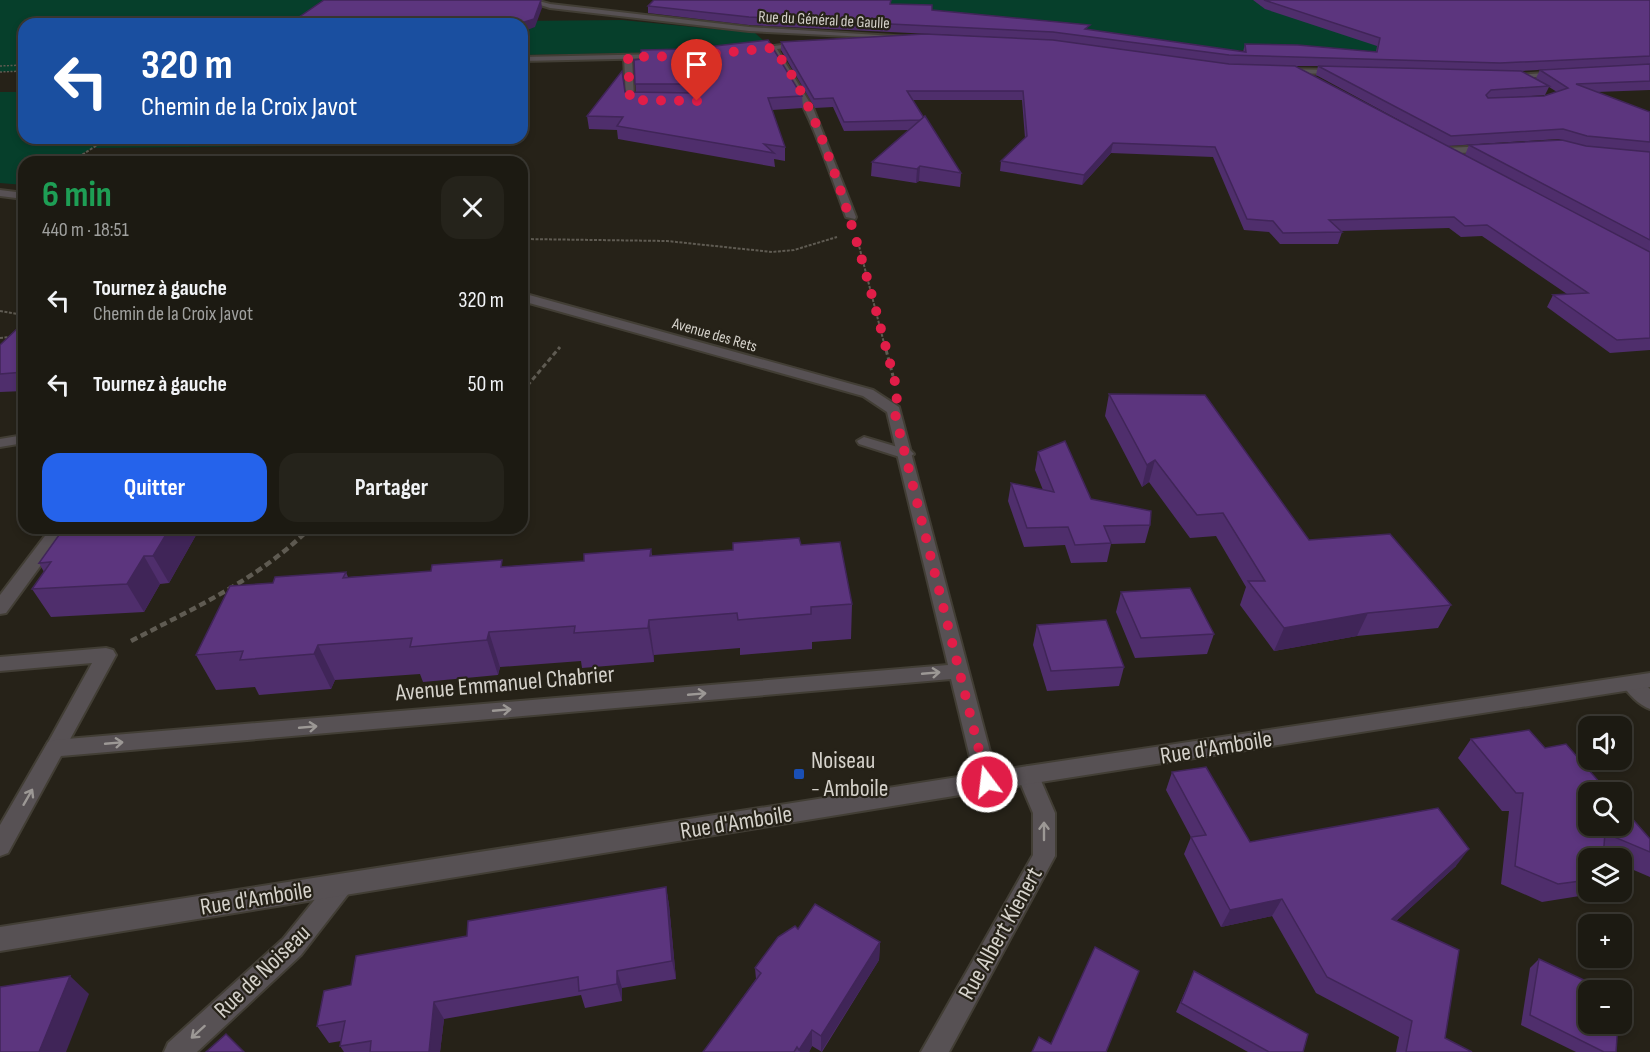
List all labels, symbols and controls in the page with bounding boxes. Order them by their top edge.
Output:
street label: Rue du Général de Gaulle [758,8,890,33]
pin [671,39,722,101]
text: 320 m [141,40,233,91]
icon: left [42,42,120,120]
icon: arrive [680,48,713,81]
text: Chemin de la Croix Javot [141,91,357,123]
text: 6 min [42,174,112,217]
button: close [441,176,504,239]
text: 440 m · 18:51 [42,218,129,242]
text: Tournez à gauche [93,275,227,302]
icon: left [42,284,75,317]
text: 320 m [458,287,504,314]
text: Chemin de la Croix Javot [93,302,253,326]
street label: Avenue des Rets [669,314,759,357]
icon: left [42,368,75,401]
text: Tournez à gauche [93,371,227,398]
text: 50 m [468,371,504,398]
button: Quitter [42,453,267,522]
button: Partager [279,453,504,522]
street label: Avenue Emmanuel Chabrier [393,659,616,708]
one-way arrow [921,667,941,678]
one-way arrow [686,688,706,699]
one-way arrow [492,704,512,715]
map controls [1578,716,1632,1034]
button: sound [1578,716,1632,770]
one-way arrow [298,721,317,732]
street label: Rue d'Amboile [1158,724,1274,771]
one-way arrow [103,737,123,748]
place label: Noiseau - Amboile [811,746,888,803]
position arrow [955,750,1019,814]
marker: Noiseau - Amboile [792,767,806,781]
button: search [1578,782,1632,836]
one-way arrow [22,789,34,806]
street label: Rue d'Amboile [678,799,794,846]
one-way arrow [1038,821,1050,841]
button: layers [1578,848,1632,902]
street label: Rue Albert Kienert [952,862,1049,1005]
street label: Rue d'Amboile [198,875,314,922]
button: + [1578,914,1632,968]
street label: Rue de Noiseau [208,918,316,1024]
button: − [1578,980,1632,1034]
one-way arrow [191,1025,206,1039]

